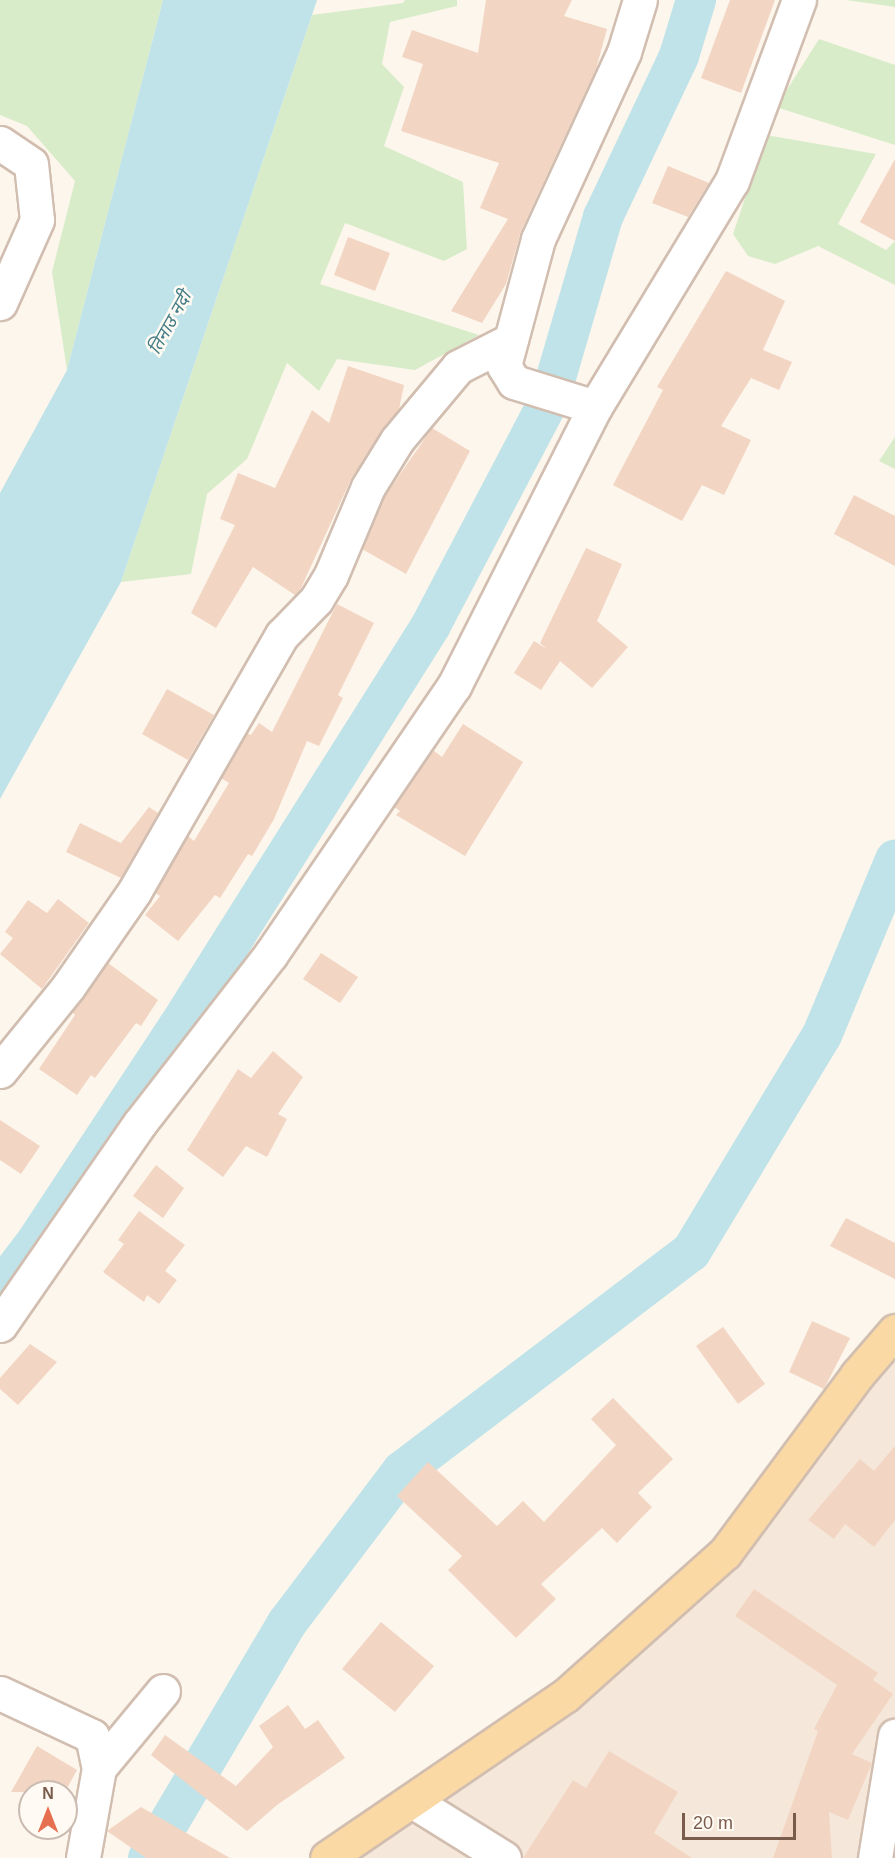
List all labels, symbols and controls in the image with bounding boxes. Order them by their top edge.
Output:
water label: तिनाउ नदी [144,288,196,358]
north arrow [18,1780,78,1840]
text: N [42,1785,54,1802]
scale bar [685,1801,799,1839]
text: 20 m [693,1813,733,1833]

